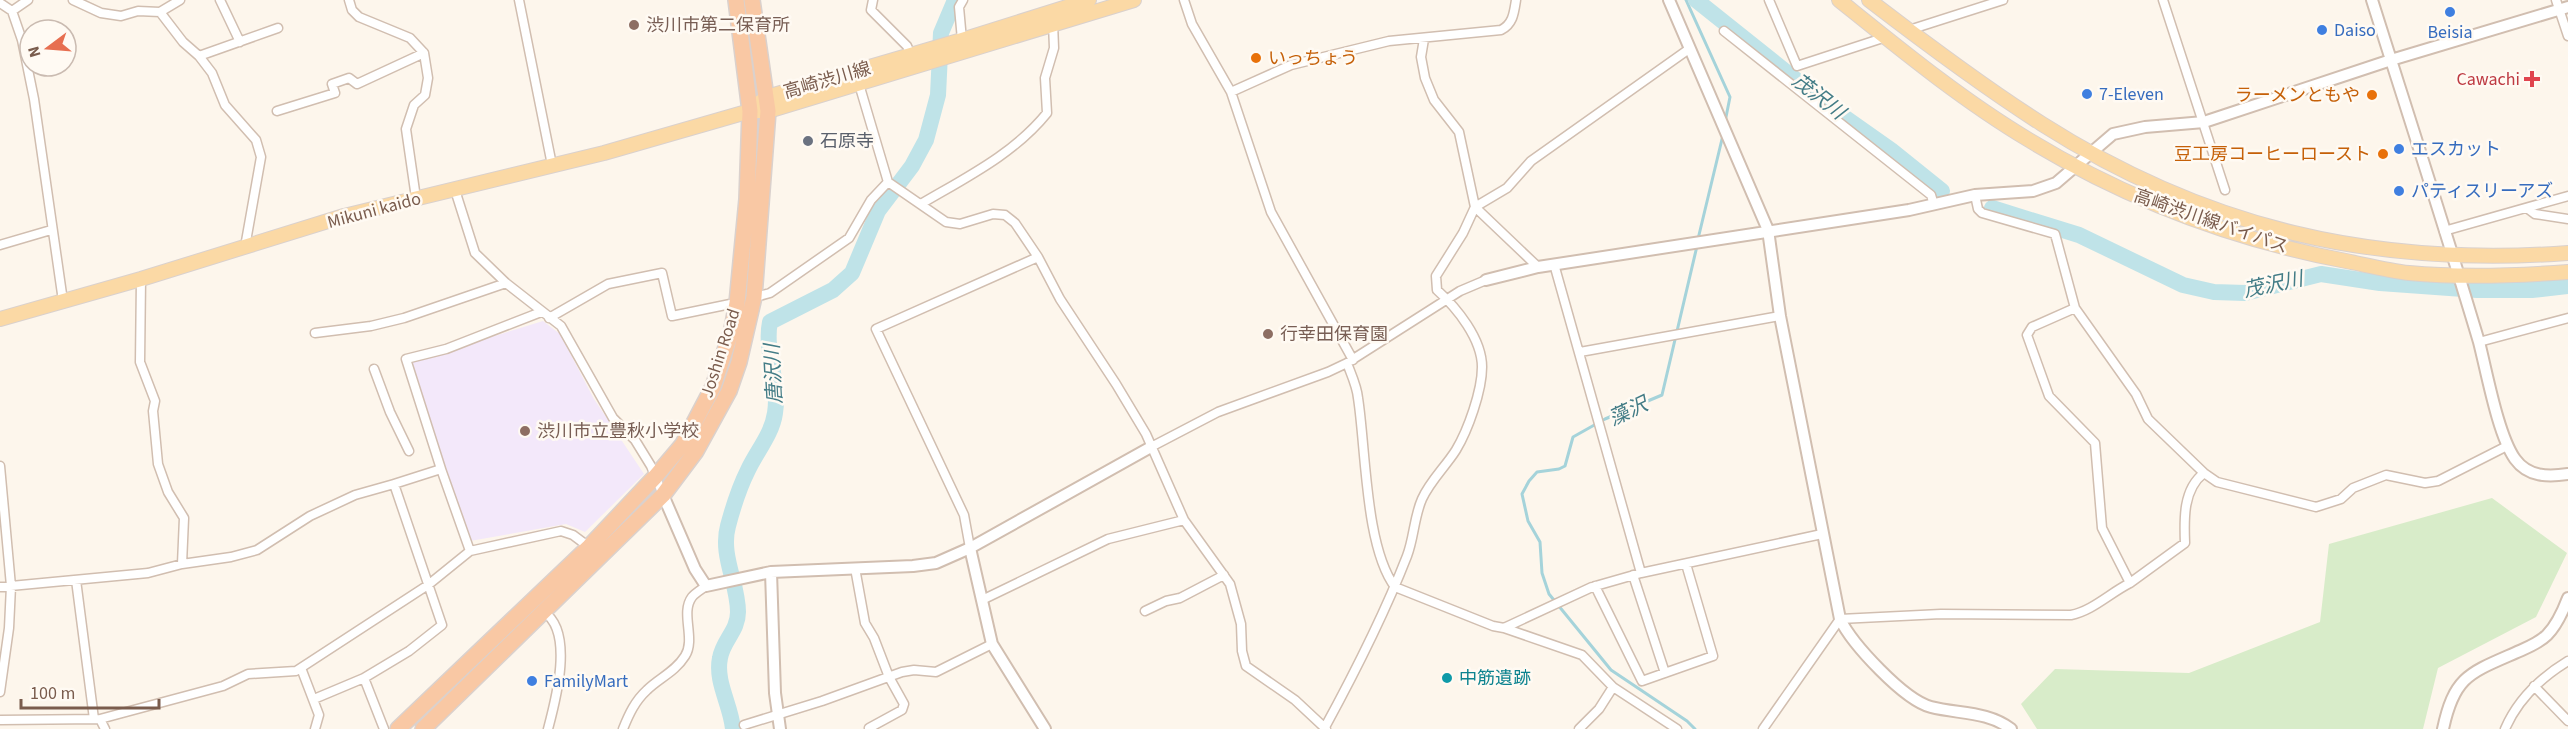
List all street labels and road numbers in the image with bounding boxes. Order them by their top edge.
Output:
street label: 高崎渋川線 [780,56,874,105]
street label: 高崎渋川線バイパス [2130,183,2291,260]
street label: Mikuni kaido [325,186,424,235]
street label: Joshin Road [694,305,747,401]

